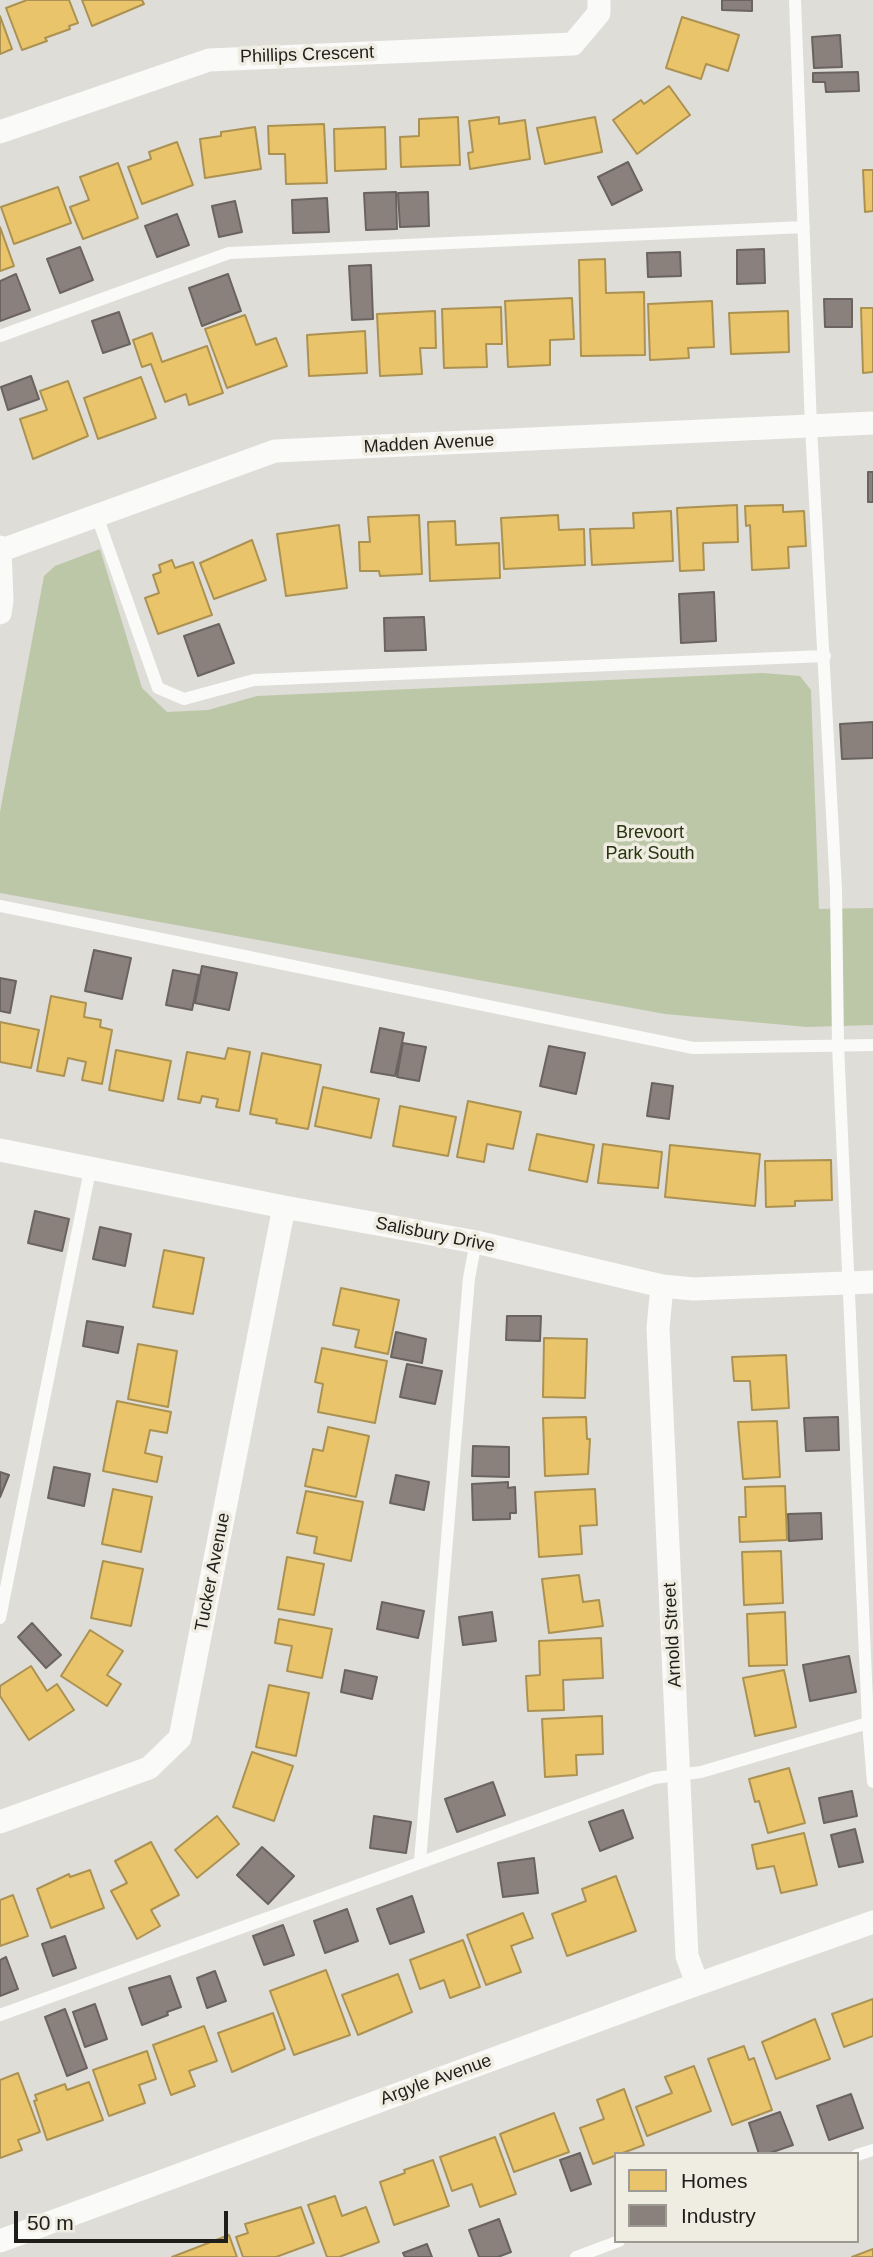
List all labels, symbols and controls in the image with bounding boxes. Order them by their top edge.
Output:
street label: Phillips Crescent [240,42,374,68]
street label: Madden Avenue [363,430,495,458]
park label: Brevoort Park South [605,822,695,864]
street label: Salisbury Drive [374,1213,496,1257]
street label: Tucker Avenue [191,1511,235,1633]
street label: Arnold Street [659,1582,687,1688]
street label: Argyle Avenue [377,2050,495,2110]
legend [614,2152,859,2243]
text: Homes [681,2169,748,2192]
scale bar [18,2198,231,2242]
text: Industry [681,2204,756,2227]
text: 50 m [27,2211,74,2234]

